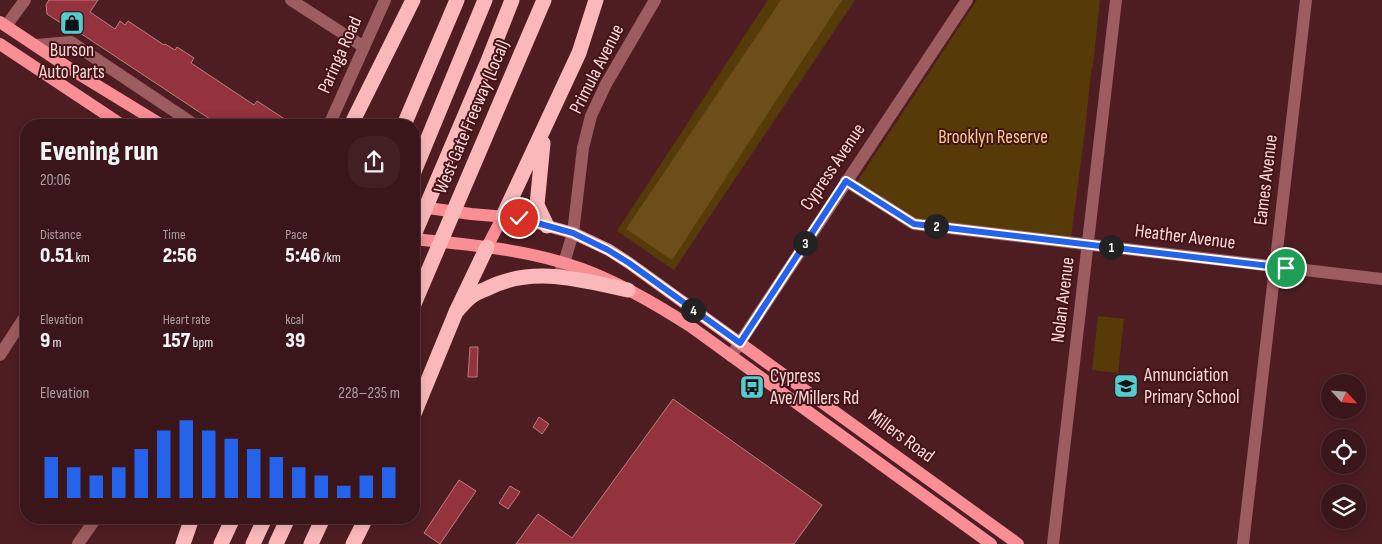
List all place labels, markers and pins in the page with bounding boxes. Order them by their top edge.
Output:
shop icon: Burson Auto Parts [59,10,85,36]
place label: Burson Auto Parts [38,39,105,84]
pin [498,197,540,239]
pin: 2 [924,214,948,238]
pin: 3 [792,230,818,256]
pin: 1 [1098,234,1124,260]
pin [1265,247,1307,289]
pin: 4 [680,298,706,322]
place label: Annunciation Primary School [1143,364,1240,409]
place label: Cypress Ave/Millers Rd [769,365,859,410]
school or university icon: Annunciation Primary School [1113,373,1139,399]
bus stop icon: Cypress Ave/Millers Rd [739,374,765,400]

